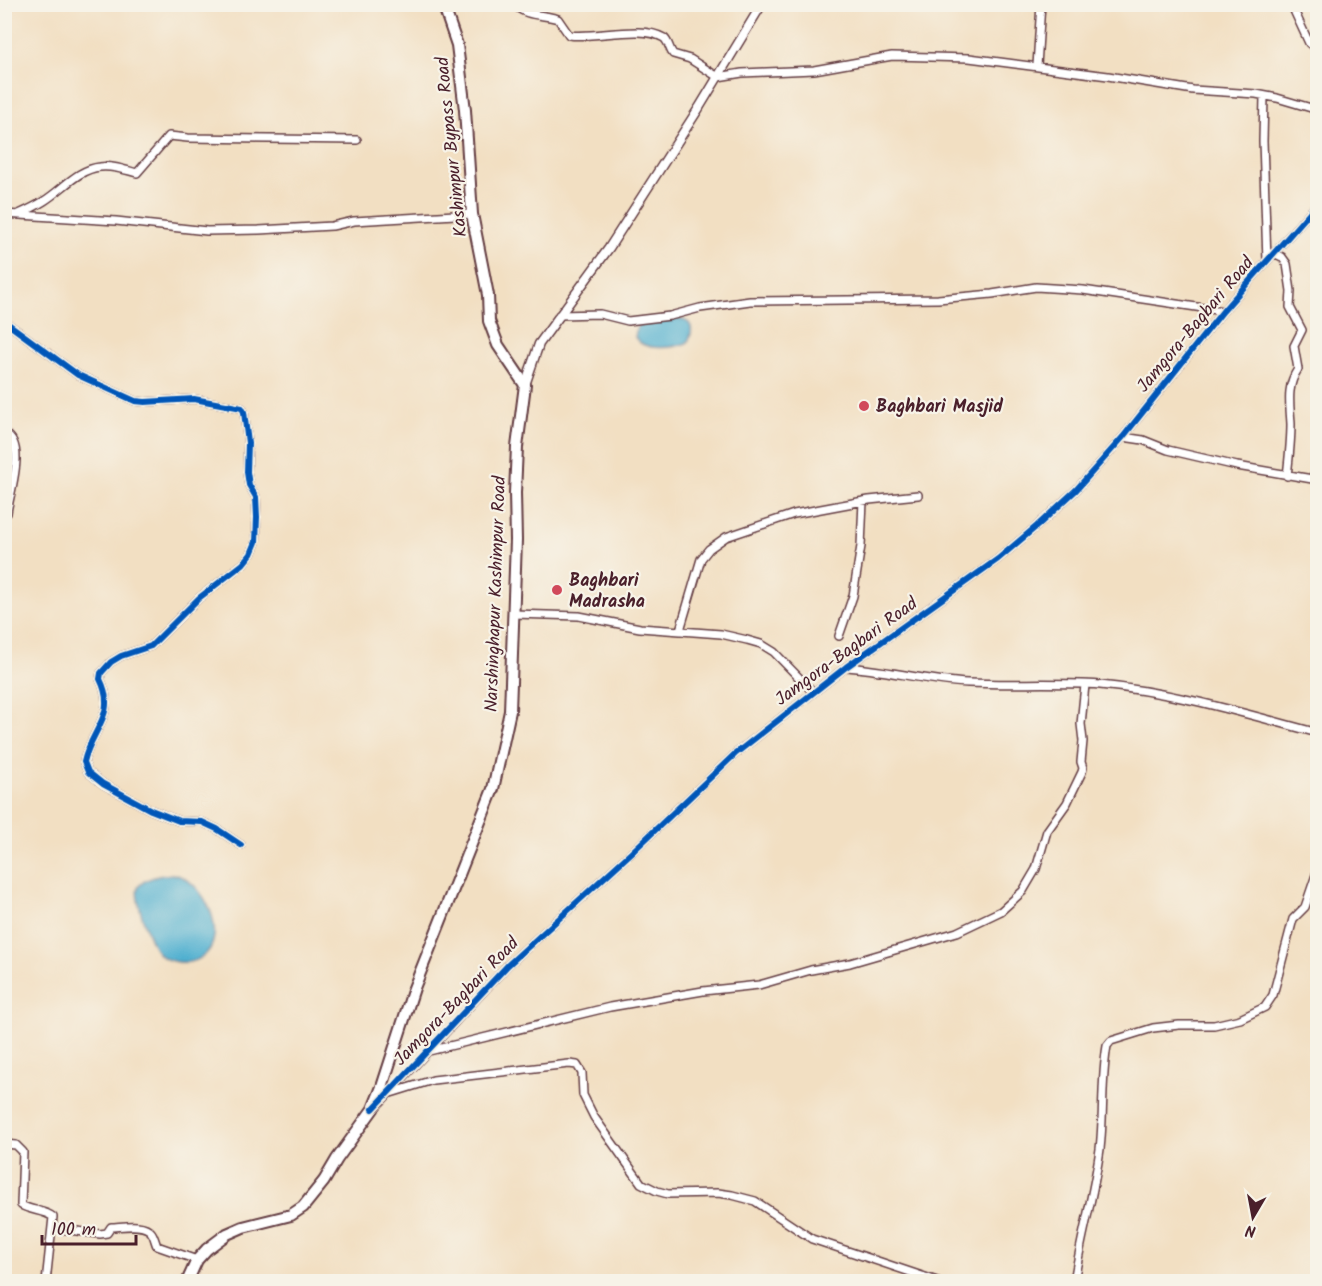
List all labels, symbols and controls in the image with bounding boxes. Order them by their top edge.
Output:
street label: Kashimpur Bypass Road [429,54,476,238]
street label: Jamgora-Bagbari Road [1130,250,1263,400]
place label: Baghbari Masjid [876,393,1003,422]
marker: Baghbari Masjid [857,399,871,413]
street label: Narshinghapur Kashimpur Road [478,474,515,713]
place label: Baghbari Madrasha [569,567,645,617]
marker: Baghbari Madrasha [550,583,564,597]
street label: Jamgora-Bagbari Road [769,590,925,714]
street label: Jamgora-Bagbari Road [387,930,527,1073]
north arrow [1223,1187,1283,1247]
scale bar [42,1208,136,1246]
text: 100 m [51,1216,96,1245]
text: N [1244,1217,1258,1243]

